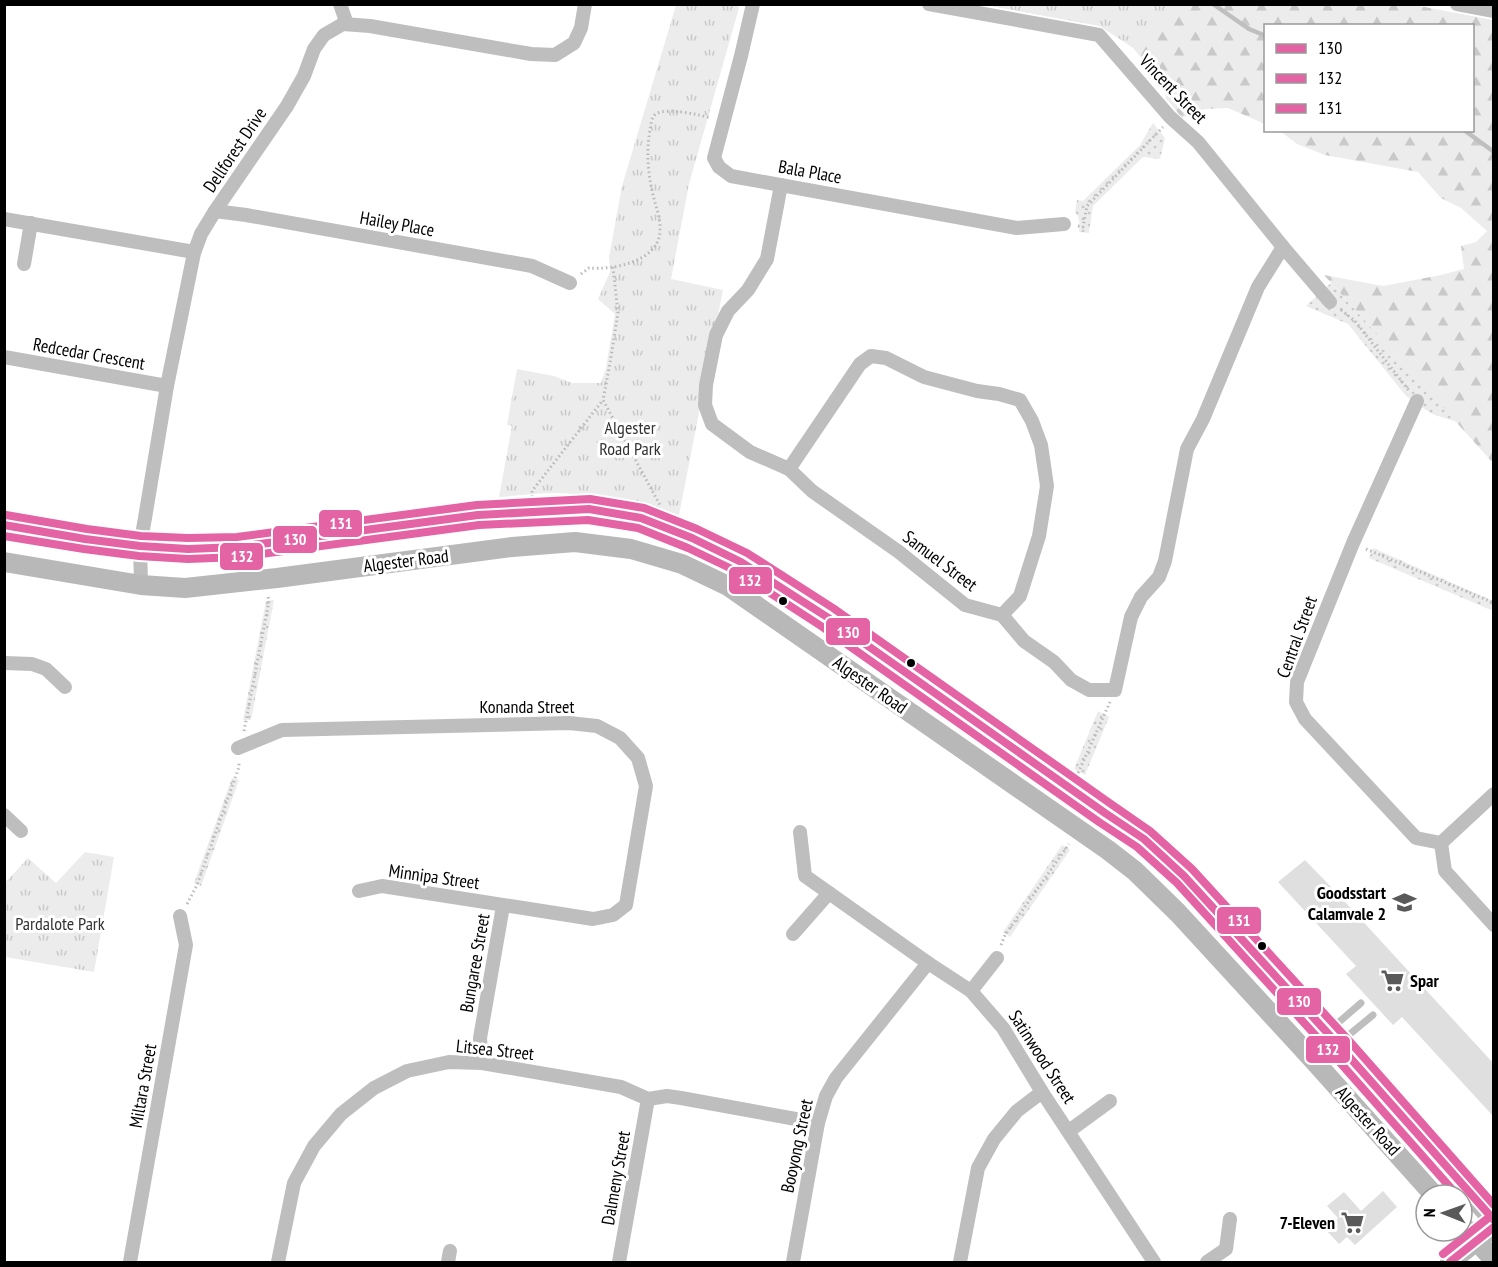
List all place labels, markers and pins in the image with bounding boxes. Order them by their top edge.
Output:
unlabelled marker [777,595,789,607]
unlabelled marker [905,657,917,669]
place label: Goodsstart Calamvale 2 [1308,881,1387,925]
school or university icon: Goodsstart Calamvale 2 [1391,890,1417,916]
unlabelled marker [1256,940,1268,952]
supermarket icon: Spar [1379,968,1405,994]
place label: Spar [1410,969,1439,992]
supermarket icon: 7-Eleven [1340,1210,1366,1236]
place label: 7-Eleven [1279,1211,1335,1234]

